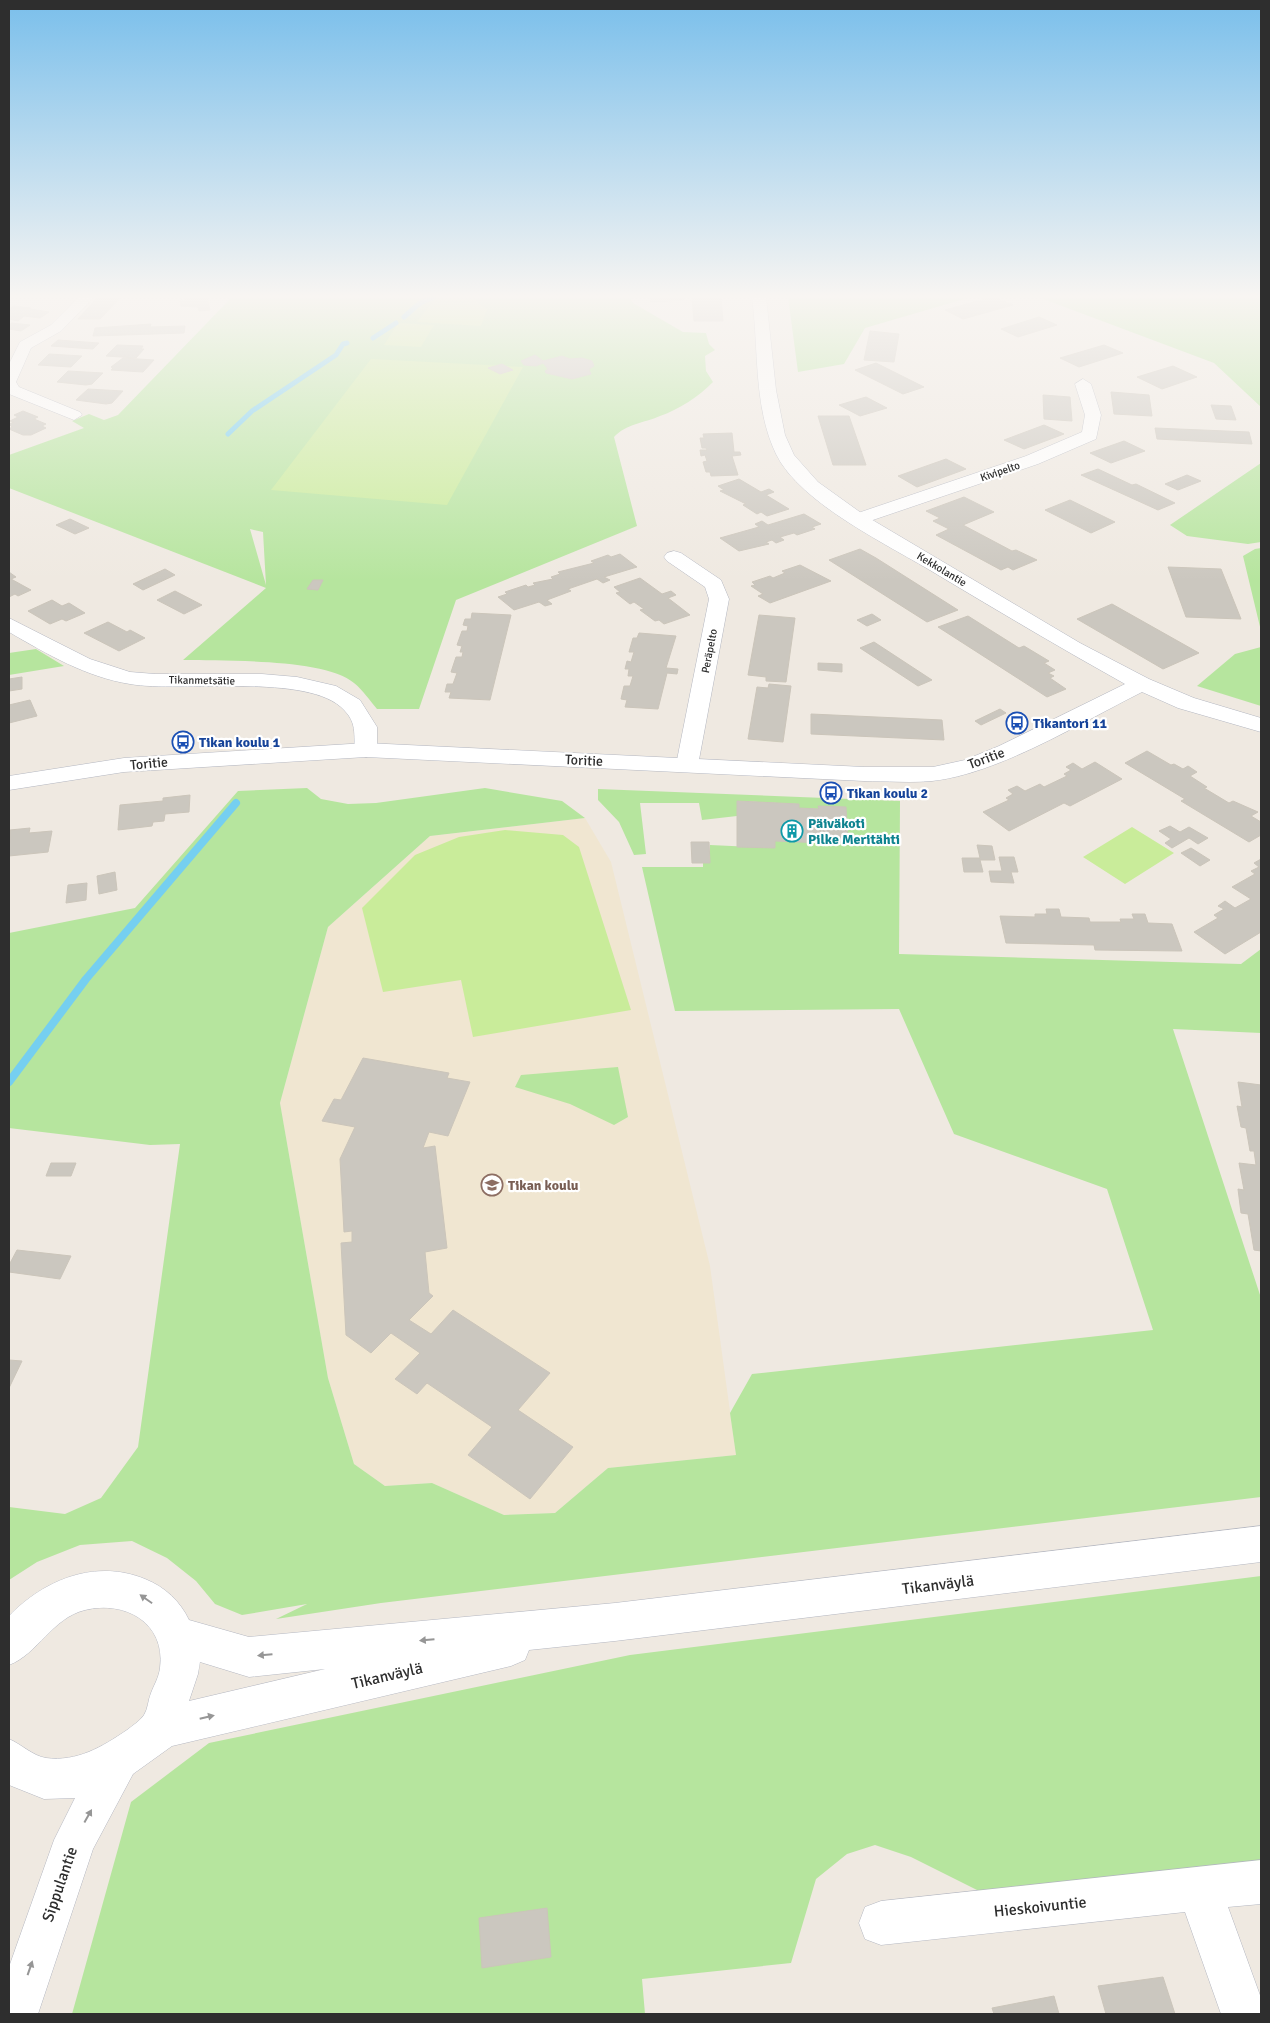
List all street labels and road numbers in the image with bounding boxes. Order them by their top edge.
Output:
street label: Kivipelto [979,459,1022,484]
street label: Kekkolantie [915,550,969,589]
street label: Peräpelto [699,628,720,674]
street label: Tikanmetsätie [169,673,235,688]
street label: Toritie [965,744,1007,773]
street label: Toritie [565,751,603,770]
street label: Toritie [129,753,169,774]
street label: Tikanväylä [901,1571,975,1599]
street label: Tikanväylä [350,1658,425,1694]
street label: Sippulantie [38,1844,82,1925]
street label: Hieskoivuntie [993,1892,1087,1922]

